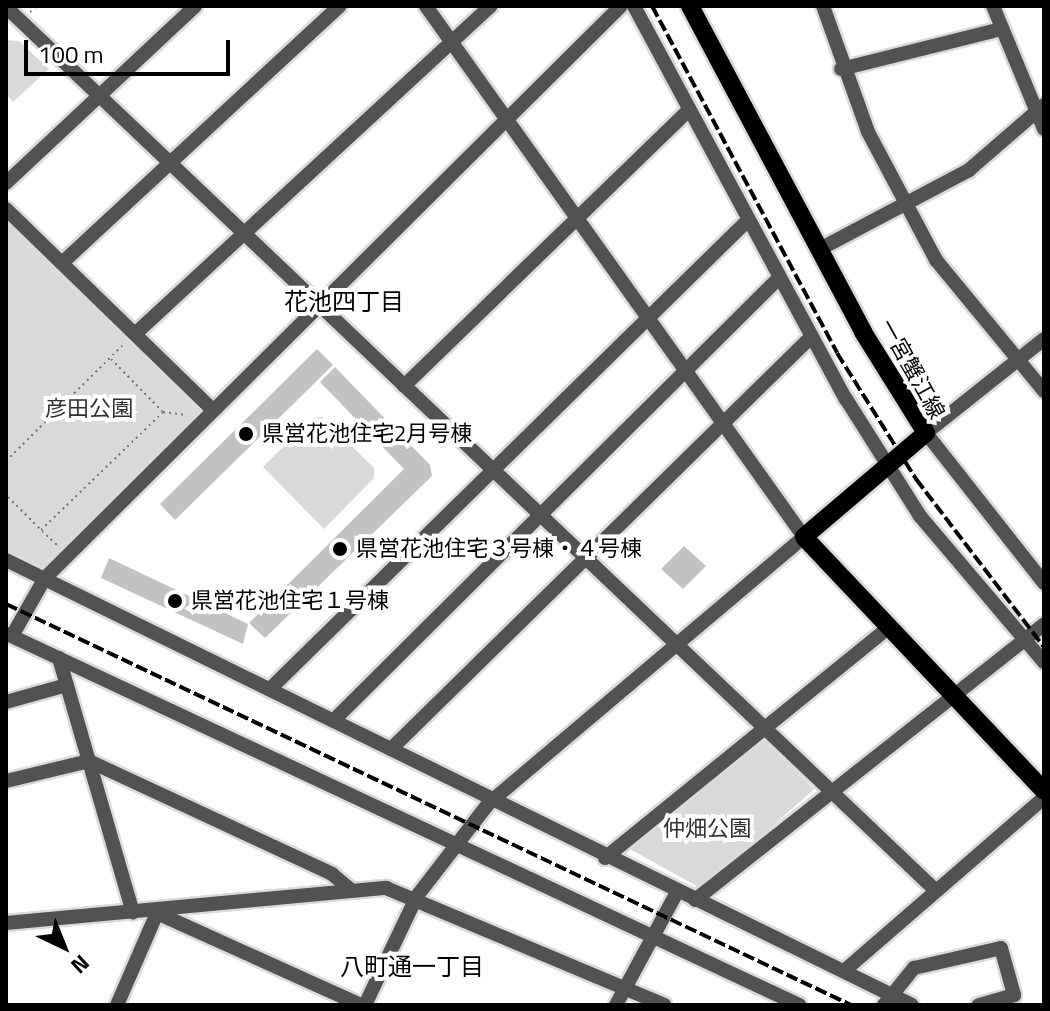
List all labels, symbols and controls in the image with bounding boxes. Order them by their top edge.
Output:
scale bar [28,24,234,74]
text: 100 m [38,36,104,72]
district label: 花池四丁目 [284,288,404,316]
street label: 一宮蟹江線 [874,314,950,424]
park label: 彦田公園 [45,396,133,422]
place label: 県営花池住宅2月号棟 [262,421,472,447]
marker: 県営花池住宅2月号棟 [237,425,255,443]
place label: 県営花池住宅３号棟・４号棟 [356,536,642,562]
marker: 県営花池住宅３号棟・４号棟 [331,540,349,558]
place label: 県営花池住宅１号棟 [191,588,389,614]
marker: 県営花池住宅１号棟 [166,592,184,610]
park label: 仲畑公園 [663,816,751,842]
north arrow [24,907,104,987]
text: N [63,947,98,982]
district label: 八町通一丁目 [340,953,484,981]

